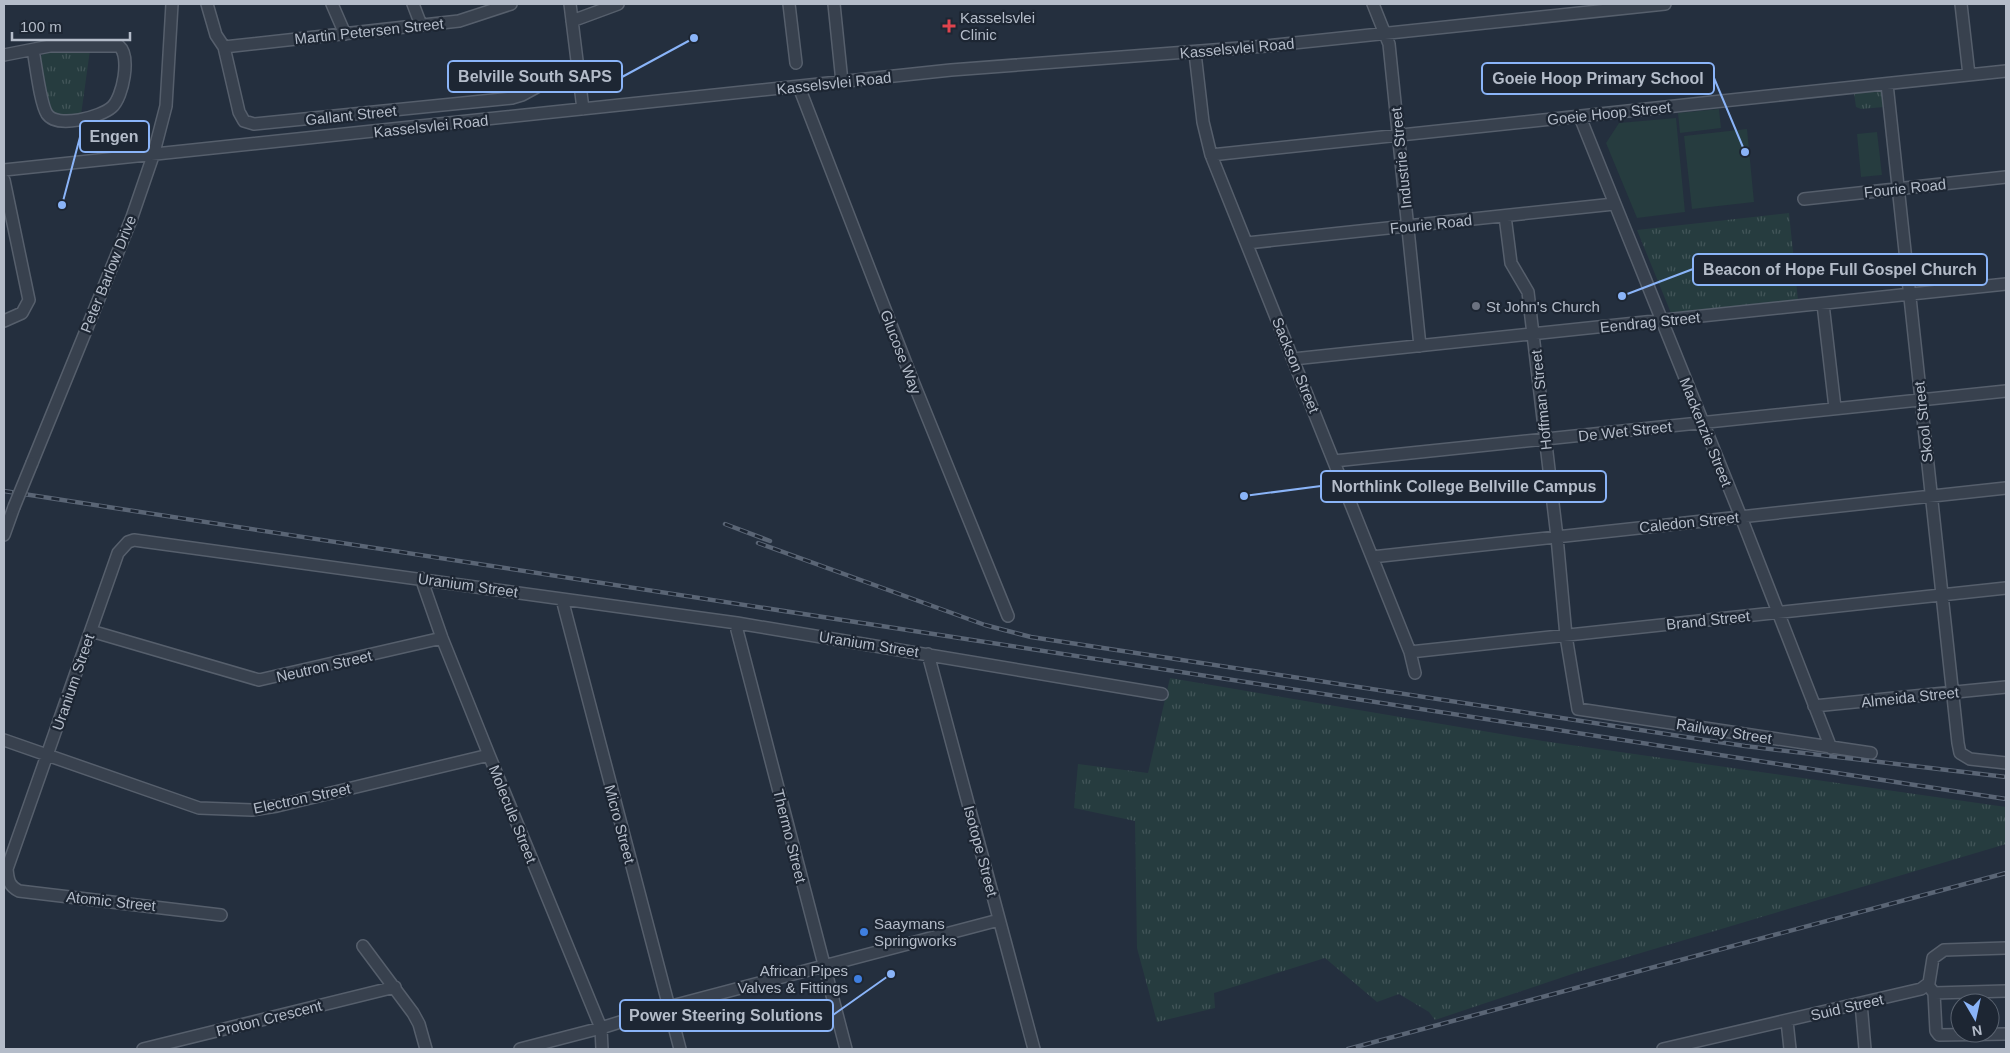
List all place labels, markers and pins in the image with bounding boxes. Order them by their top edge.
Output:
place label: Kasselsvlei Clinic [960,9,1035,43]
marker: Kasselsvlei Clinic [942,19,956,33]
callout: Belville South SAPS [448,61,622,92]
callout: Goeie Hoop Primary School [1482,63,1714,94]
callout: Engen [80,121,149,152]
callout: Beacon of Hope Full Gospel Church [1693,254,1987,285]
place label: St John's Church [1486,298,1600,315]
marker: St John's Church [1470,300,1482,312]
callout: Northlink College Bellville Campus [1321,471,1606,502]
place label: Saaymans Springworks [874,915,957,949]
marker: Saaymans Springworks [858,926,870,938]
place label: African Pipes Valves & Fittings [737,962,848,996]
marker: African Pipes Valves & Fittings [852,973,864,985]
callout: Power Steering Solutions [620,1000,833,1031]

